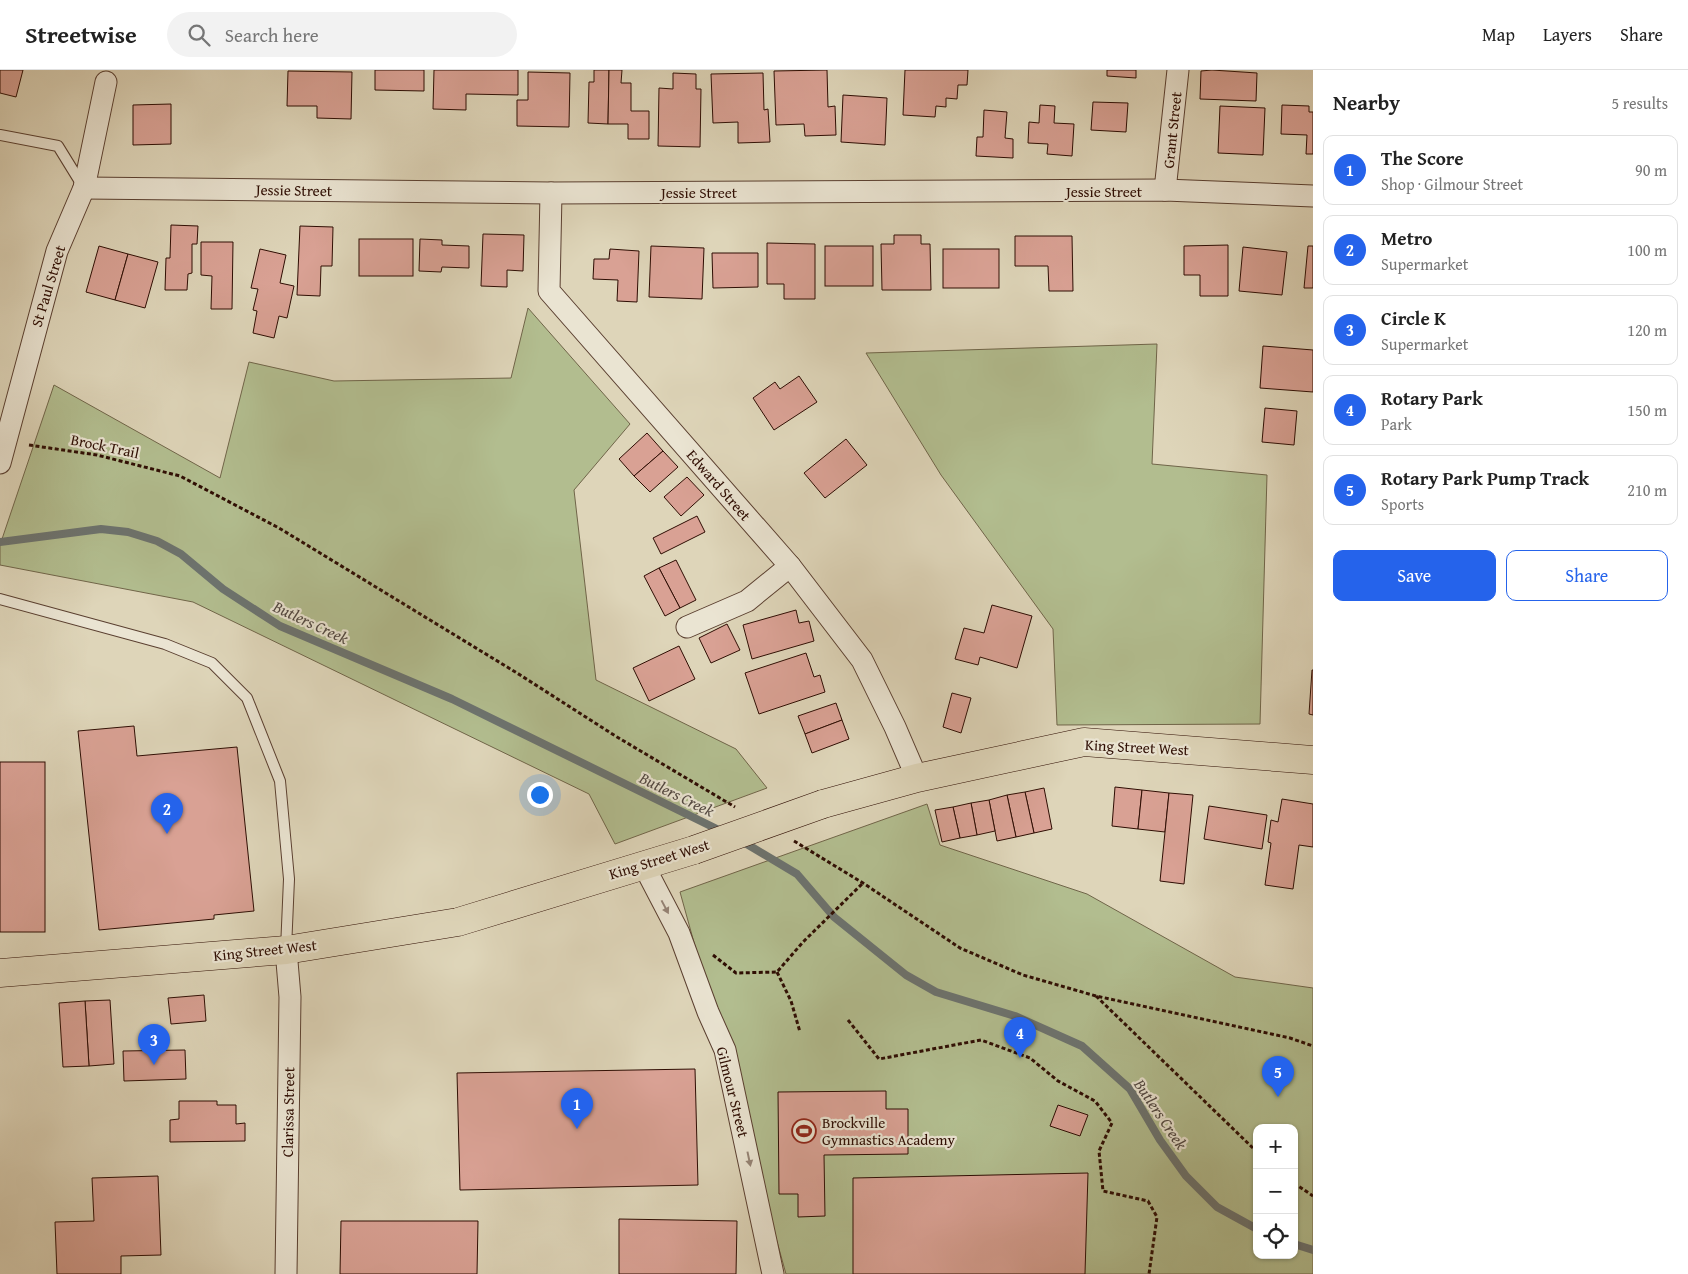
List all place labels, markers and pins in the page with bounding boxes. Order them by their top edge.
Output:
pin: 2 [151,793,183,834]
pin: 4 [1004,1017,1036,1058]
pin: 3 [138,1024,170,1065]
pin: 5 [1262,1056,1294,1097]
pin: 1 [561,1088,593,1129]
place label: Brockville Gymnastics Academy [822,1112,956,1150]
sports icon: Brockville Gymnastics Academy [791,1118,817,1144]

